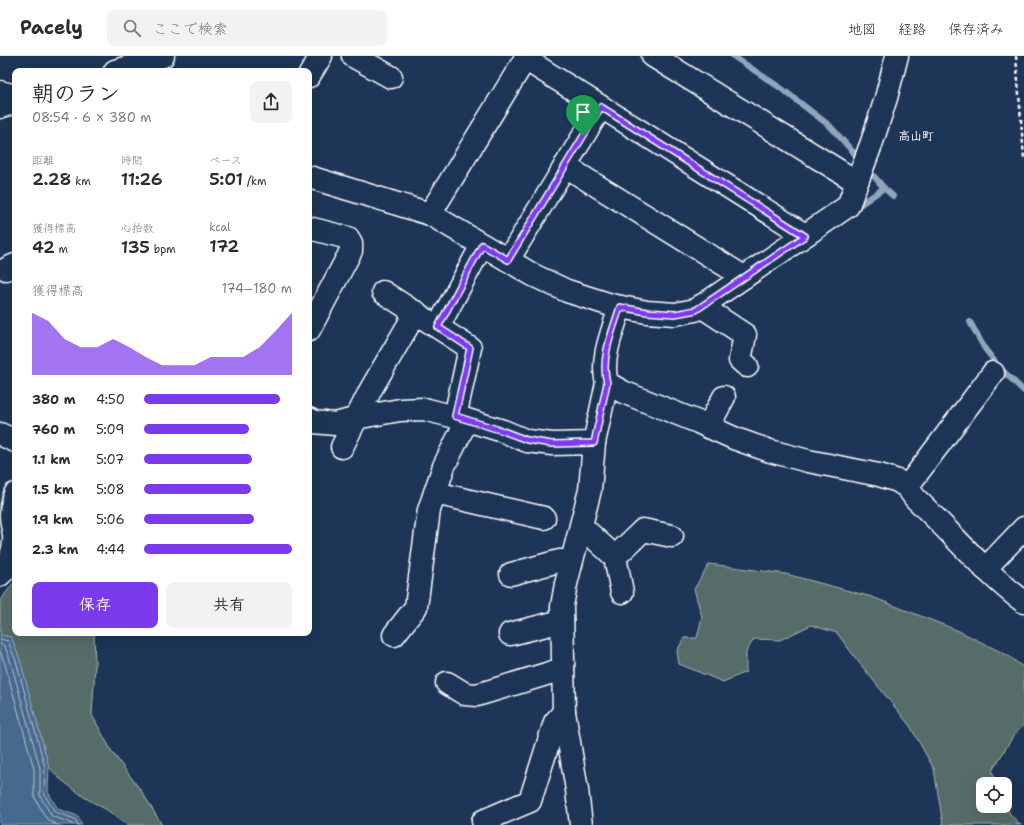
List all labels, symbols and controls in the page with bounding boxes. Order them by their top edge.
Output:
search box [107,10,387,46]
text: Pacely [20,15,83,40]
icon: search [121,17,143,39]
text: ここで検索 [153,19,228,39]
text: 地図 [848,20,876,38]
text: 経路 [898,20,926,38]
text: 保存済み [948,20,1004,38]
text: 朝のラン [32,79,120,108]
button: share [250,81,292,123]
pin [566,95,600,136]
icon: arrive [572,101,594,123]
text: 08:54 · 6 × 380 m [32,109,151,126]
district label: 高山町 [898,128,934,144]
text: 距離 [32,153,54,168]
text: 時間 [121,153,143,168]
text: ペース [209,153,242,168]
text: 2.28 [32,168,71,190]
text: 11:26 [121,168,163,190]
text: 5:01 [209,168,243,190]
text: km [71,174,91,189]
text: /km [243,174,267,189]
text: kcal [209,220,231,235]
text: 獲得標高 [32,221,76,236]
text: 心拍数 [121,221,154,236]
text: 172 [209,235,239,257]
text: 42 [32,236,55,258]
text: 135 [121,236,150,258]
text: m [55,242,68,257]
text: bpm [150,242,176,257]
text: 174–180 m [222,280,292,297]
text: 獲得標高 [32,282,84,299]
text: 380 m [32,391,75,408]
text: 4:50 [96,391,125,408]
text: 760 m [32,421,75,438]
text: 5:09 [96,421,124,438]
text: 1.1 km [32,451,70,468]
text: 5:07 [96,451,124,468]
text: 1.5 km [32,481,74,498]
text: 5:08 [96,481,125,498]
text: 1.9 km [32,511,73,528]
text: 5:06 [96,511,125,528]
text: 2.3 km [32,541,78,558]
text: 4:44 [96,541,125,558]
button: 保存 [32,582,158,628]
button: 共有 [166,582,292,628]
map controls [976,777,1012,813]
button: locate [976,777,1012,813]

